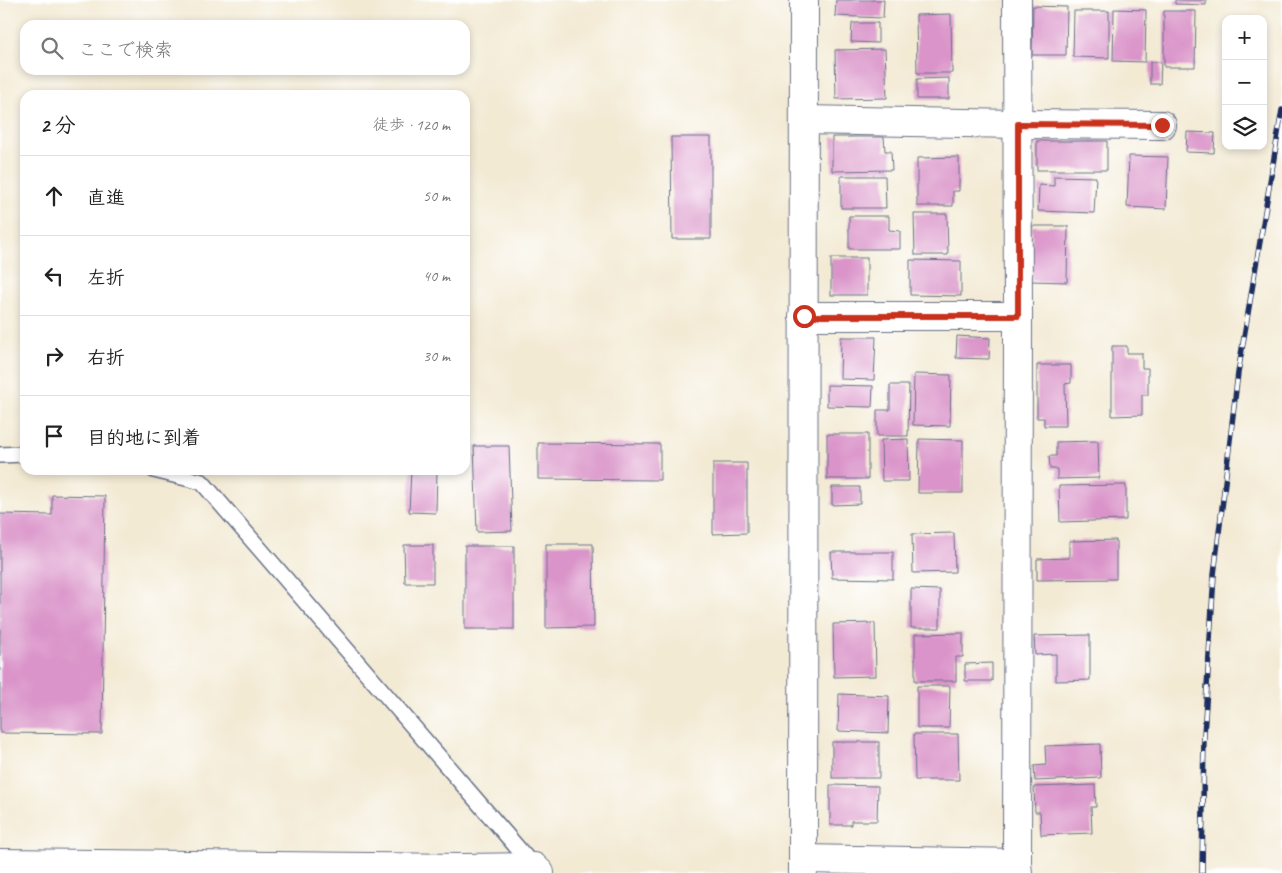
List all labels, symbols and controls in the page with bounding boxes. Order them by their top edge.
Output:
map controls [1222,15,1267,150]
button: + [1222,15,1267,60]
search box [20,20,470,75]
icon: search [38,34,66,62]
text: ここで検索 [78,38,173,62]
button: − [1222,60,1267,105]
button: layers [1222,105,1267,150]
text: 2 分 [40,112,76,138]
route end [1151,114,1174,137]
text: 徒歩 · 120 m [373,115,450,135]
icon: ahead [40,182,68,210]
text: 直進 [87,186,125,210]
text: 50 m [423,186,450,206]
icon: left [40,262,68,290]
text: 左折 [87,266,125,290]
text: 40 m [423,266,450,286]
route start [793,305,816,328]
icon: right [40,342,68,370]
text: 右折 [87,346,125,370]
text: 30 m [423,346,450,366]
icon: arrive [40,422,68,450]
text: 目的地に到着 [87,426,201,450]

